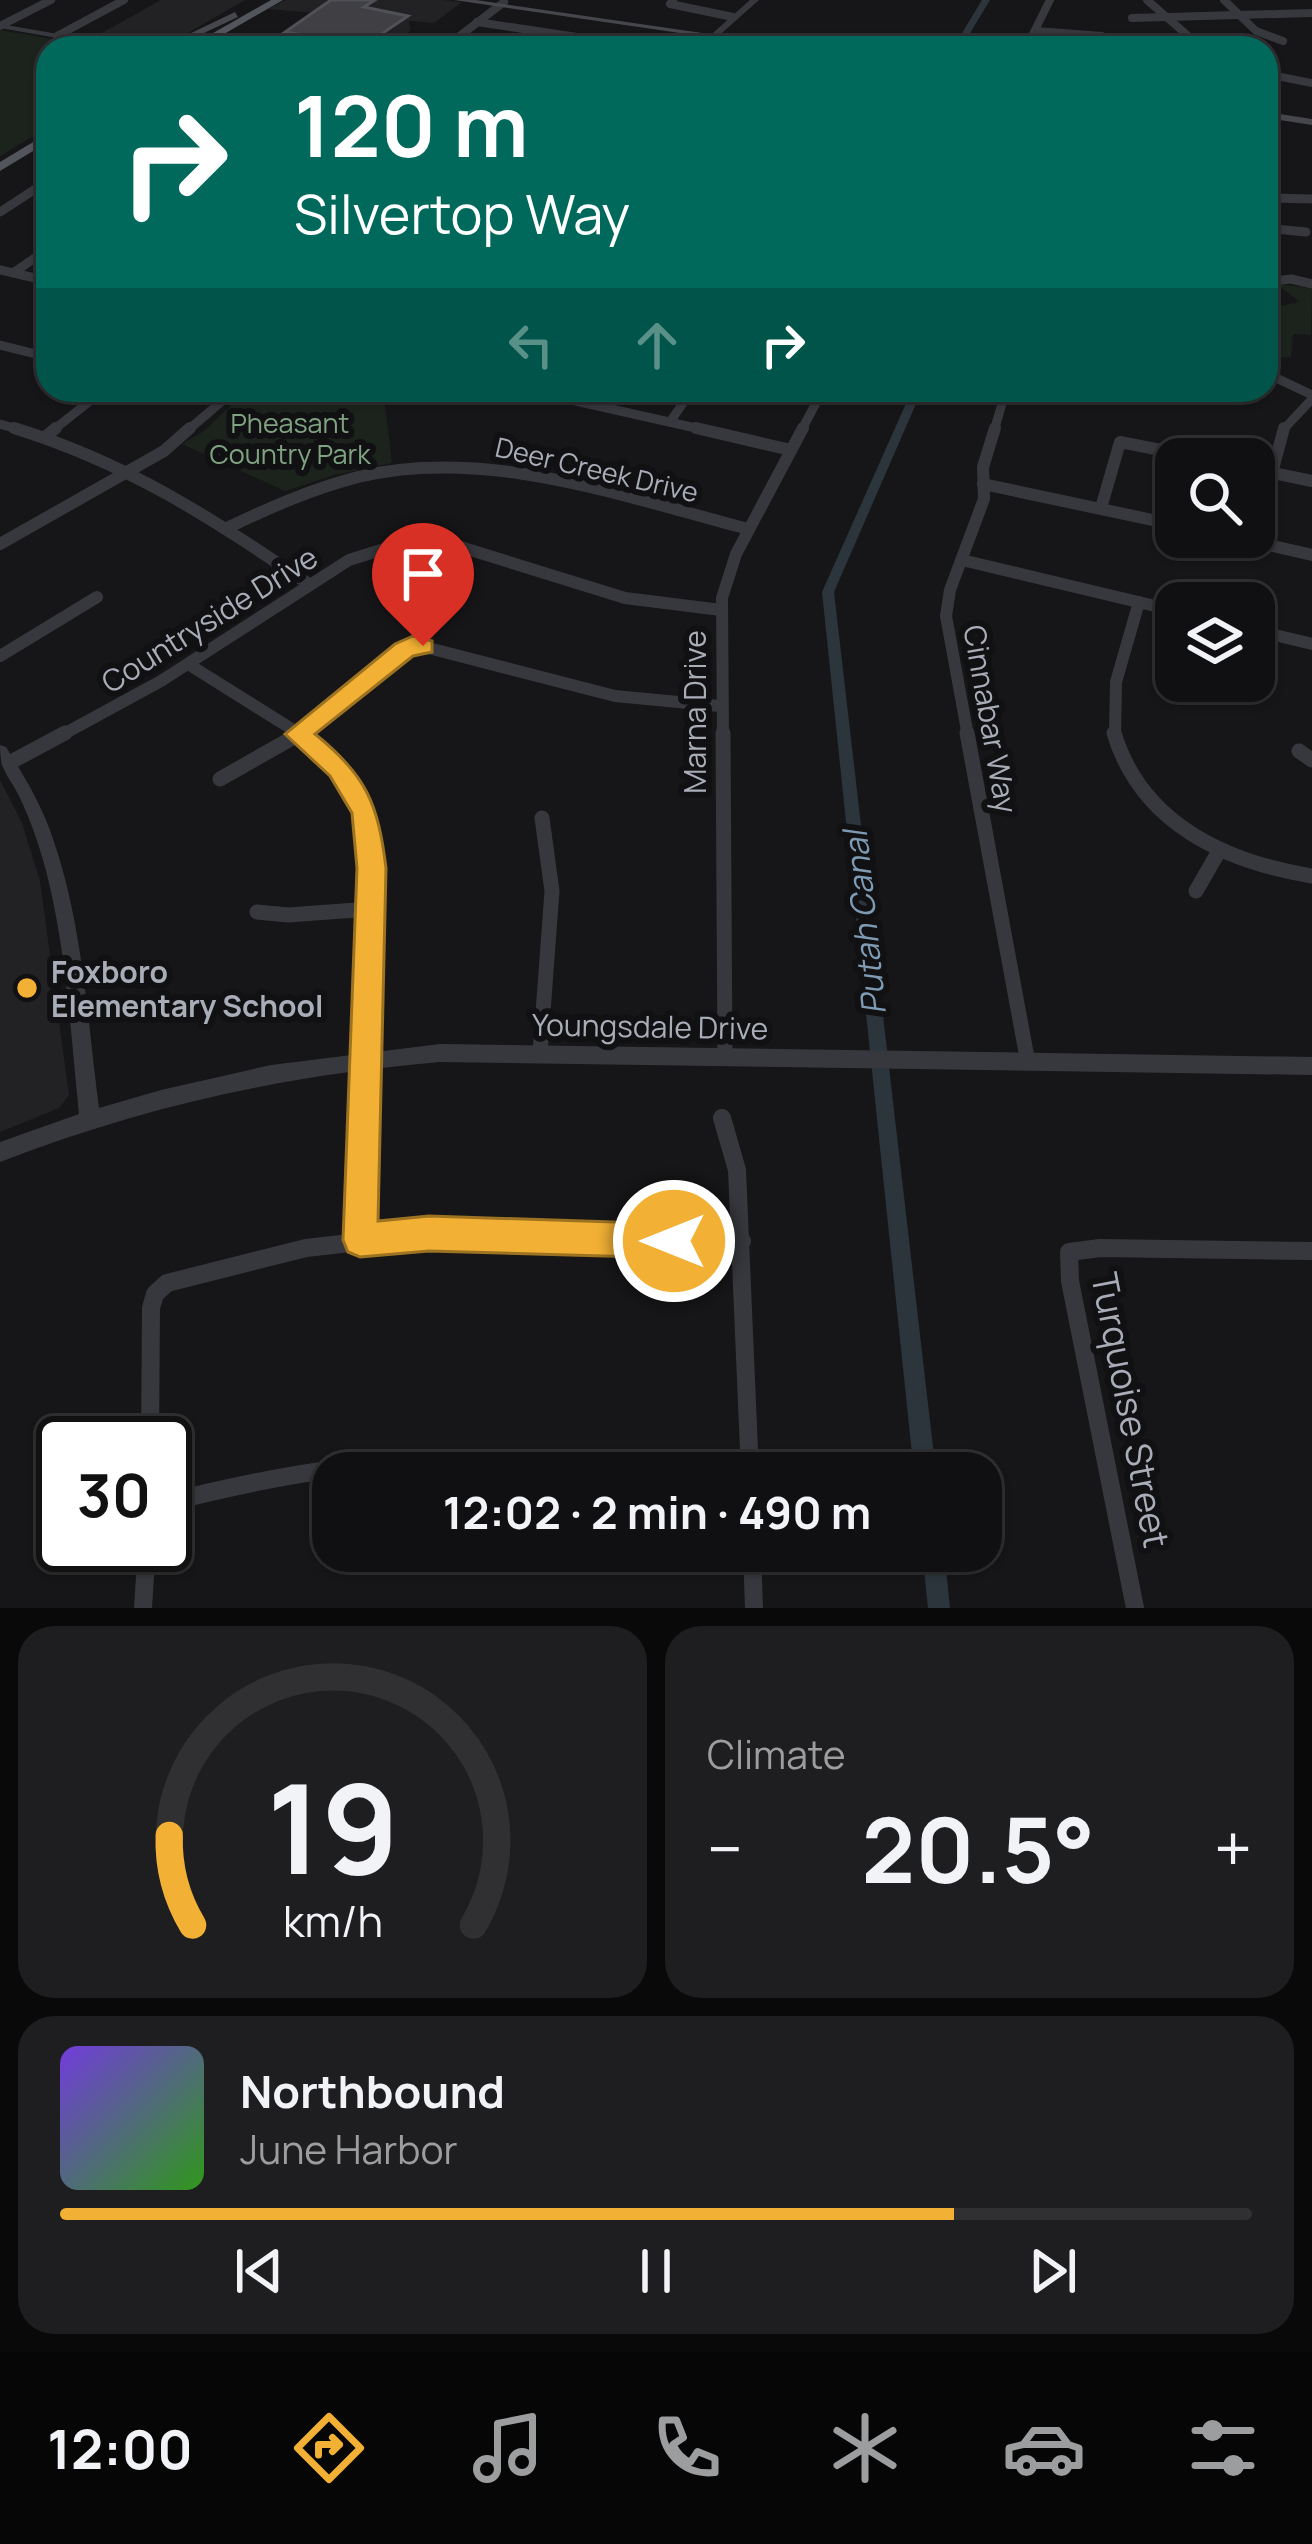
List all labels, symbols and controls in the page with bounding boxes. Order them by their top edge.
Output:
text: 120 m [294,67,528,182]
icon: right [96,84,252,240]
text: Silvertop Way [294,176,630,250]
icon: left [498,312,564,378]
icon: ahead [624,312,690,378]
icon: right [750,312,816,378]
park label: Pheasant Country Park [209,404,371,472]
street label: Deer Creek Drive [492,428,702,510]
map controls [1155,438,1275,702]
button: search [1155,438,1275,558]
pin [372,523,474,646]
street label: Countryside Drive [93,536,325,702]
icon: arrive [390,541,456,607]
button: layers [1155,582,1275,702]
street label: Cinnabar Way [954,622,1028,816]
street label: Marna Drive [674,630,715,794]
water label: Putah Canal [832,824,896,1017]
place label: Foxboro Elementary School [51,951,323,1026]
marker: Foxboro Elementary School [14,975,40,1001]
street label: Youngsdale Drive [532,1003,768,1049]
position arrow [611,1178,737,1304]
street label: Turquoise Street [1080,1268,1182,1552]
speed limit sign: 30 [36,1416,192,1572]
text: 12:02 · 2 min · 490 m [443,1481,871,1543]
text: Climate [707,1727,846,1781]
text: 19 [266,1741,399,1911]
text: 20.5° [862,1787,1095,1910]
text: − [707,1803,743,1893]
text: + [1214,1803,1252,1893]
text: km/h [283,1891,382,1950]
text: Northbound [240,2060,505,2122]
text: June Harbor [240,2122,458,2176]
icon: previous [226,2238,292,2304]
icon: pause [623,2238,689,2304]
icon: next [1020,2238,1086,2304]
icon: directions [287,2406,371,2490]
icon: music [466,2406,550,2490]
icon: phone [645,2406,729,2490]
icon: climate [823,2406,907,2490]
icon: car [1002,2406,1086,2490]
icon: filters [1181,2406,1265,2490]
text: 12:00 [47,2411,193,2485]

